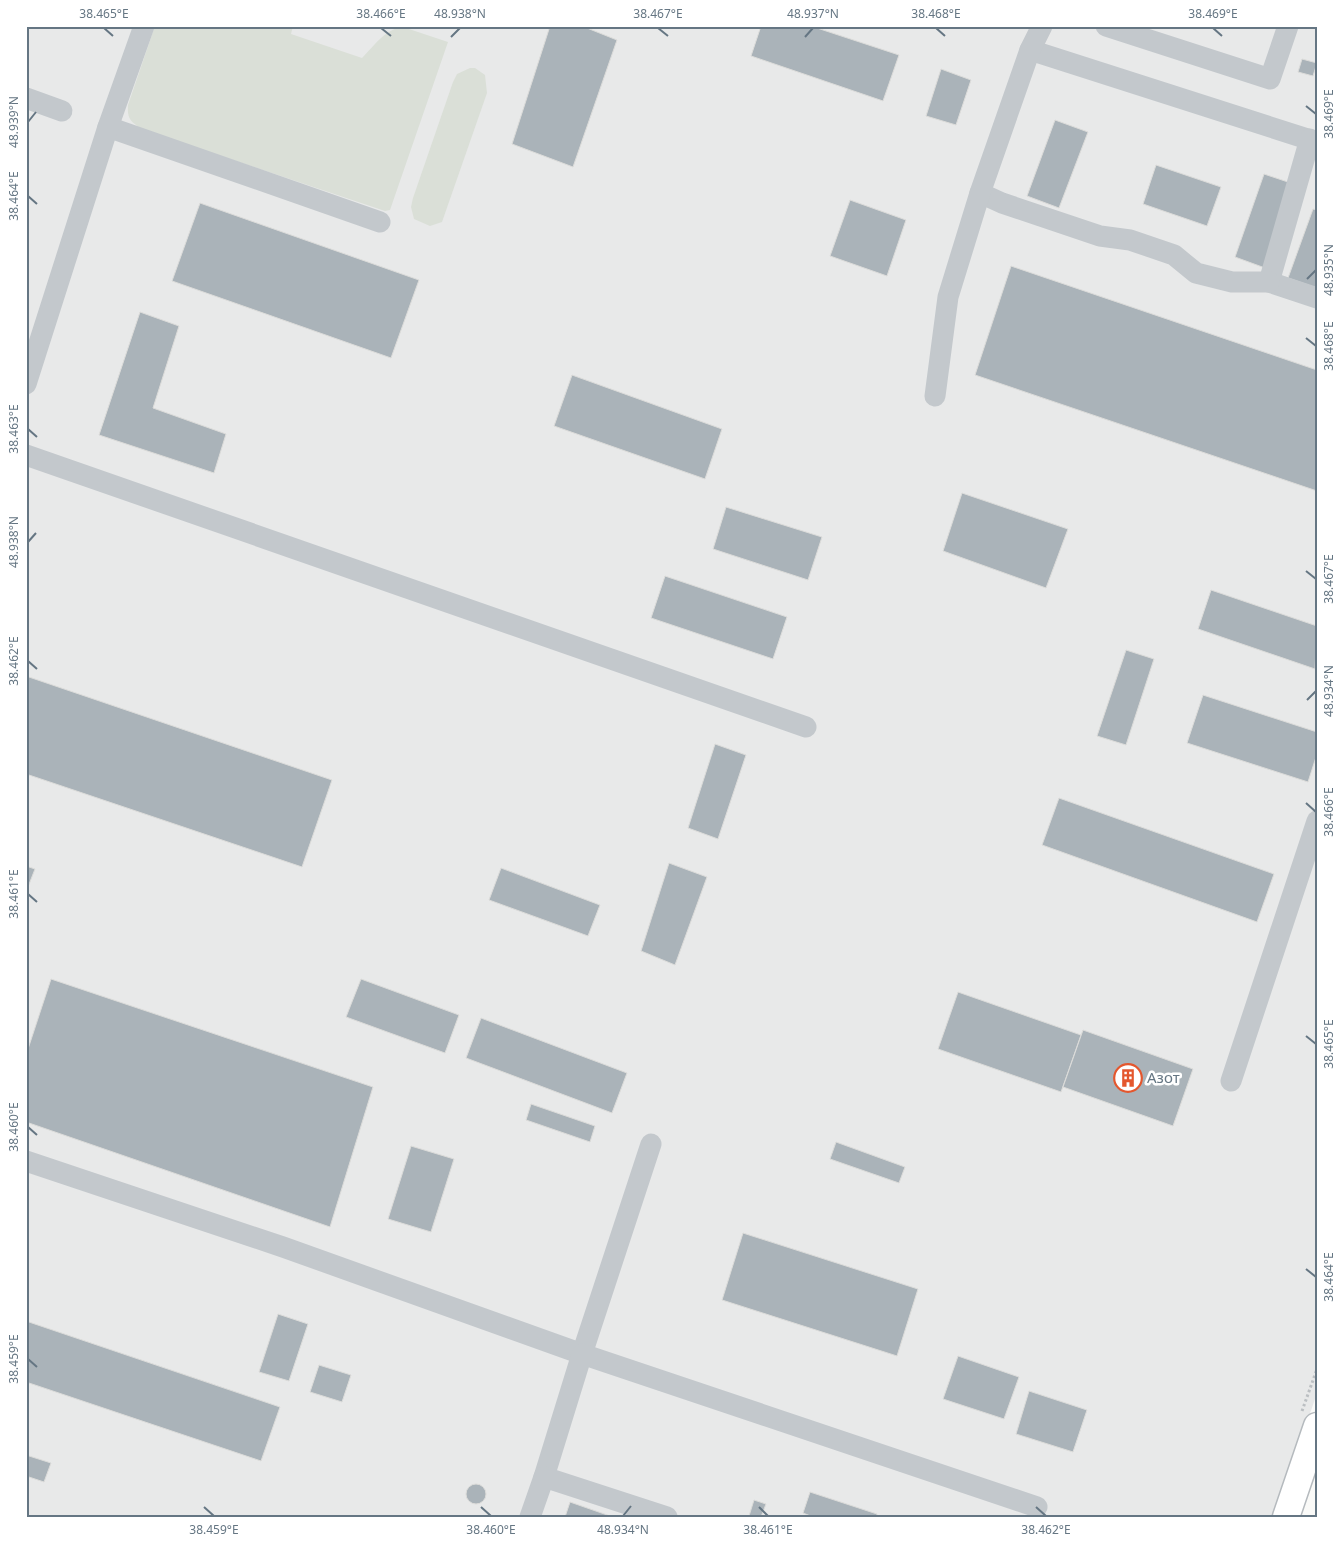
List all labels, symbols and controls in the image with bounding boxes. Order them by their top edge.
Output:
text: 38.465°E [79,5,129,22]
text: 38.466°E [356,5,406,22]
text: 48.938°N [434,5,486,22]
text: 38.467°E [633,5,683,22]
text: 48.937°N [787,5,839,22]
text: 38.468°E [911,5,961,22]
text: 38.469°E [1188,5,1238,22]
text: 38.469°E [1320,89,1337,139]
text: 48.939°N [5,96,22,148]
text: 38.464°E [5,171,22,221]
text: 48.935°N [1320,244,1337,296]
text: 38.468°E [1320,321,1337,371]
text: 38.463°E [5,404,22,454]
text: 48.938°N [5,516,22,568]
text: 38.467°E [1320,554,1337,604]
text: 38.462°E [5,636,22,686]
text: 48.934°N [1320,665,1337,717]
text: 38.466°E [1320,787,1337,837]
text: 38.461°E [5,869,22,919]
text: 38.465°E [1320,1019,1337,1069]
building icon: Азот [1113,1063,1143,1093]
place label: Азот [1147,1067,1180,1087]
text: 38.460°E [5,1102,22,1152]
text: 38.464°E [1320,1252,1337,1302]
text: 38.459°E [5,1334,22,1384]
text: 38.459°E [189,1521,239,1538]
text: 38.460°E [466,1521,516,1538]
text: 48.934°N [597,1521,649,1538]
text: 38.461°E [743,1521,793,1538]
text: 38.462°E [1021,1521,1071,1538]

